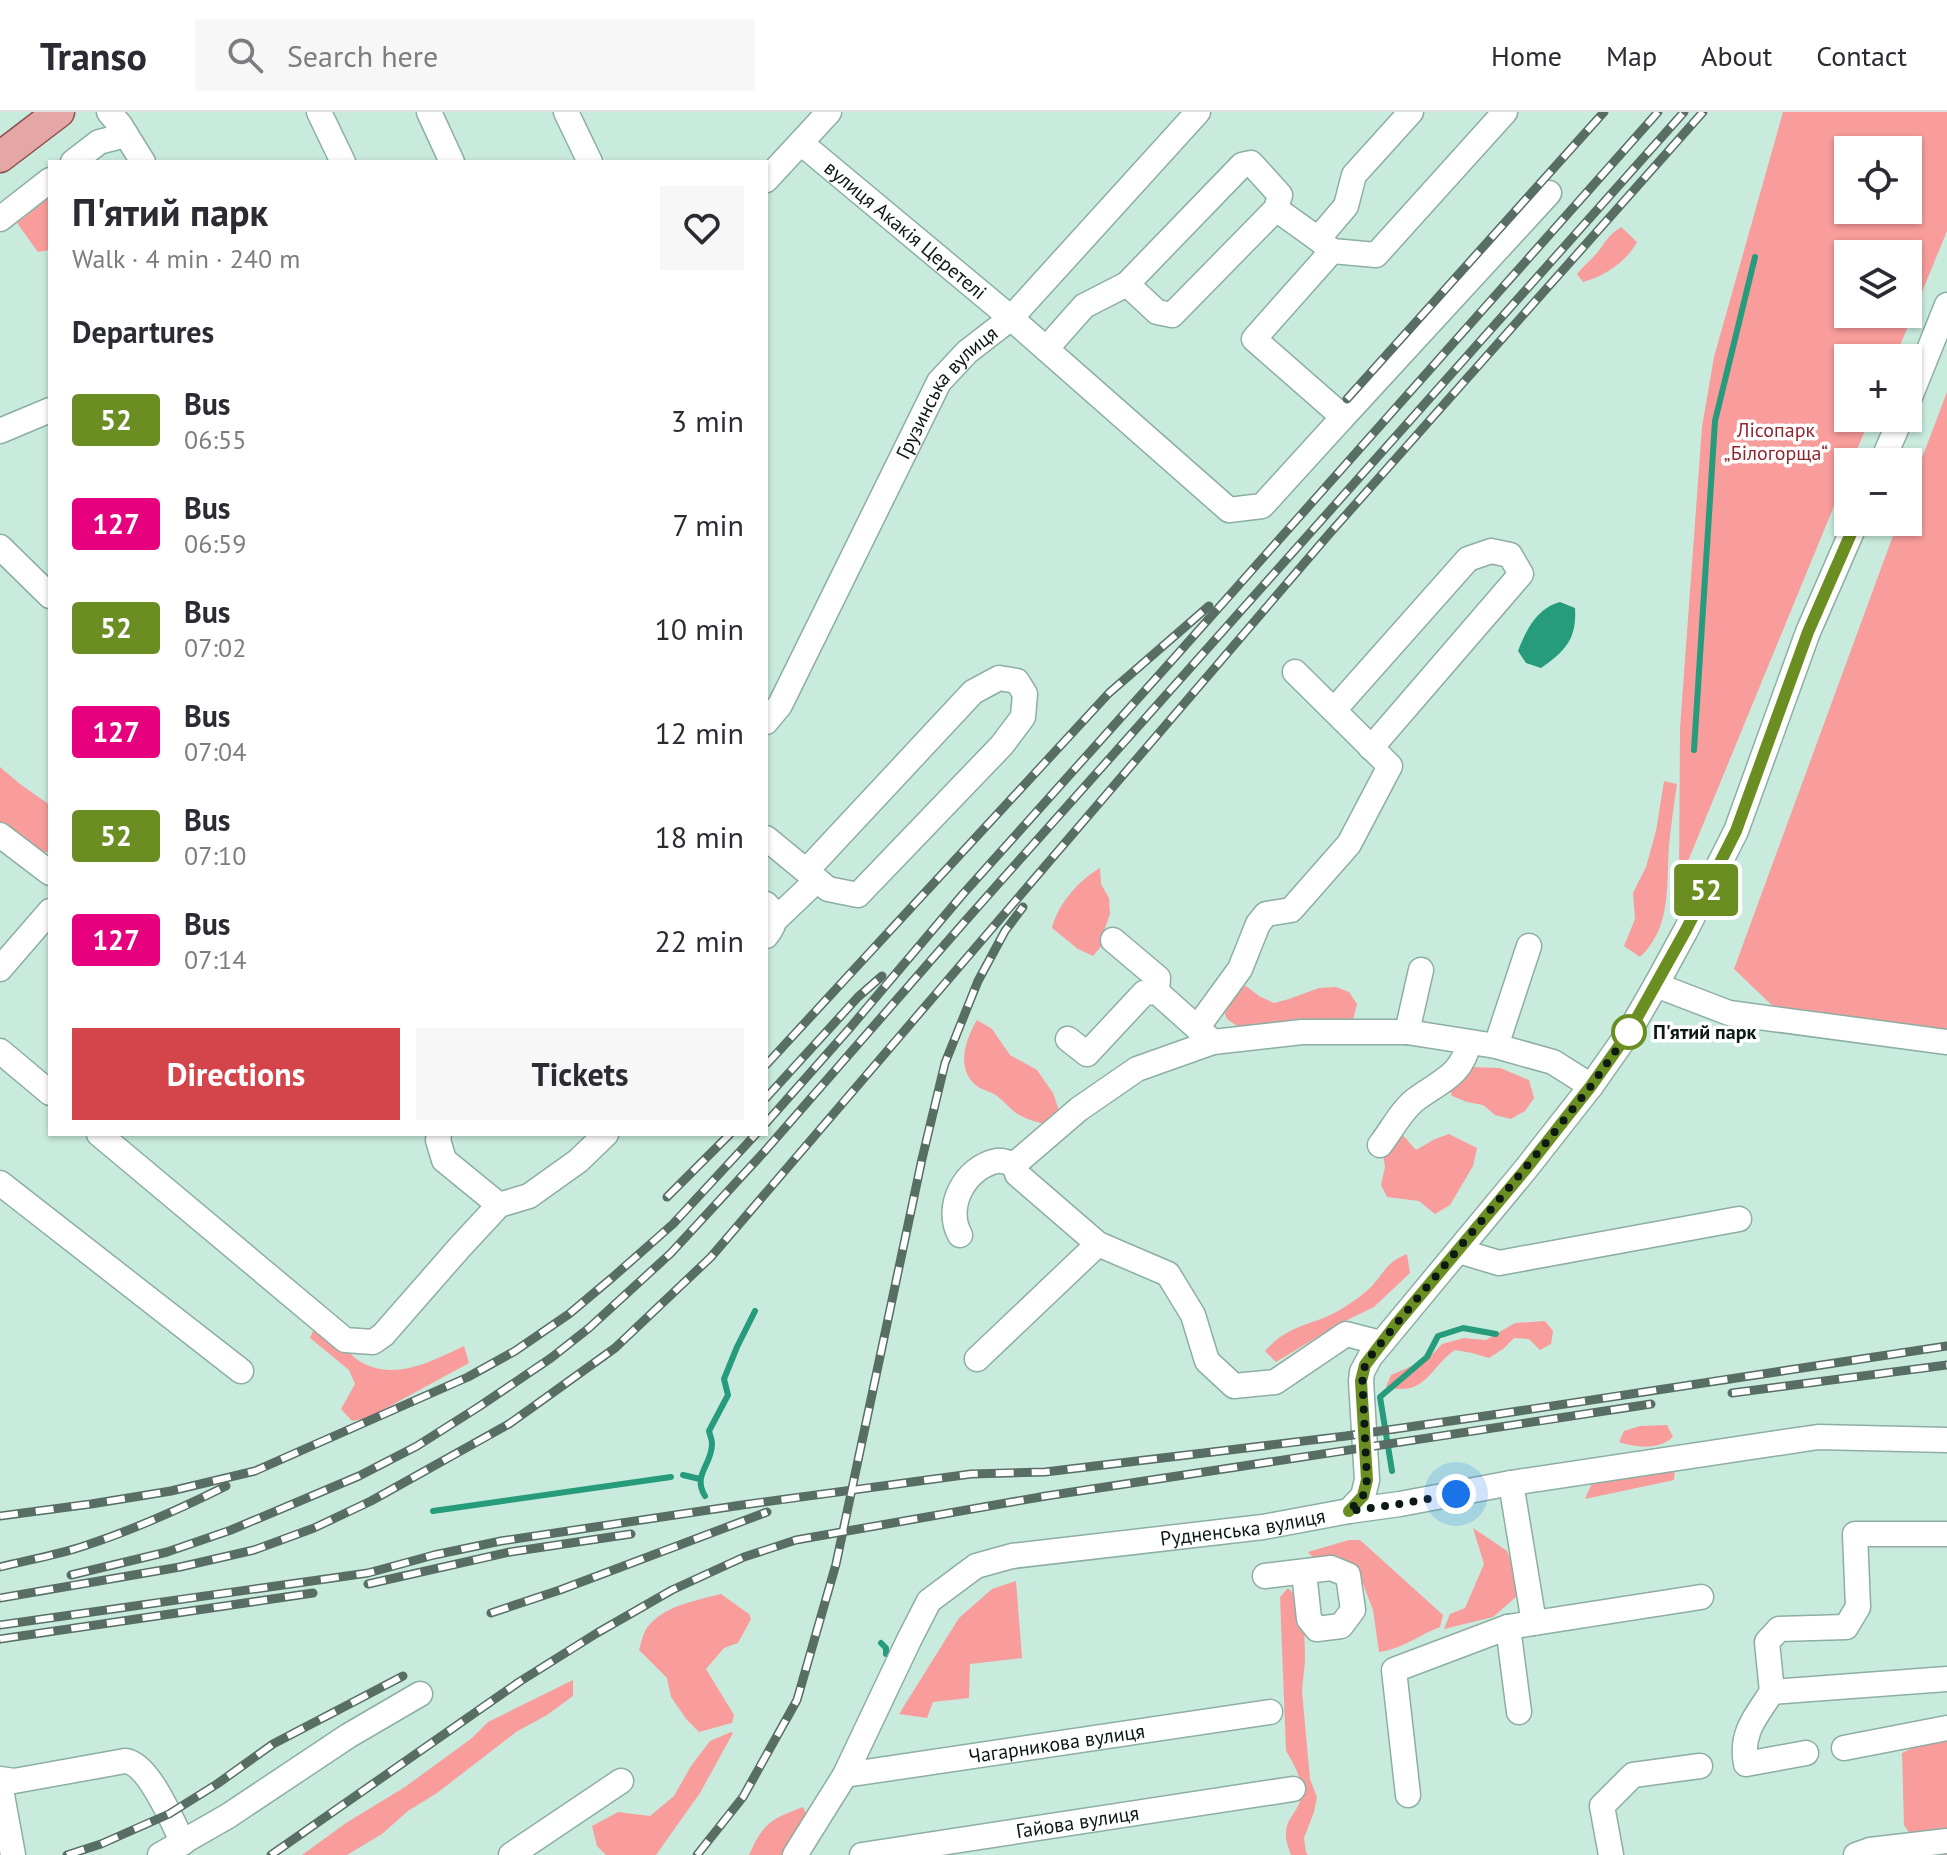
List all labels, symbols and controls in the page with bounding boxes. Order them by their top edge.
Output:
search box [195,19,755,91]
text: Transo [40,31,147,80]
icon: search [223,33,267,77]
text: Search here [287,36,438,75]
text: Home [1491,37,1562,74]
text: Map [1606,37,1657,74]
text: About [1701,37,1772,74]
text: Contact [1816,37,1907,74]
map controls [1834,136,1922,536]
button: locate [1834,136,1922,224]
street label: вулиця Акакія Церетелі [819,155,992,305]
button: heart [660,186,744,270]
text: П'ятий парк [72,187,268,236]
button: layers [1834,240,1922,328]
text: Walk · 4 min · 240 m [72,242,300,275]
text: Departures [72,312,214,351]
street label: Грузинська вулиця [890,320,1003,463]
button: + [1834,344,1922,432]
text: Bus [184,384,231,423]
text: 52 [100,401,132,438]
text: 3 min [671,401,744,440]
park label: Лісопарк „Білогорща“ [1724,417,1828,466]
text: 06:55 [184,423,246,456]
button: − [1834,448,1922,536]
text: Bus [184,488,231,527]
text: 127 [92,505,140,542]
text: 7 min [672,505,744,544]
text: 06:59 [184,527,246,560]
text: Bus [184,592,231,631]
text: 52 [100,609,132,646]
text: 10 min [654,609,744,648]
text: 07:02 [184,631,246,664]
text: Bus [184,696,231,735]
text: 127 [92,713,140,750]
text: 12 min [654,713,744,752]
text: 07:04 [184,735,246,768]
text: Bus [184,800,231,839]
text: 52 [100,817,132,854]
text: 18 min [654,817,744,856]
text: 07:10 [184,839,246,872]
line badge: 52 [1670,864,1742,916]
text: 52 [1690,871,1722,908]
text: Bus [184,904,231,943]
text: 127 [92,921,140,958]
text: 22 min [654,921,744,960]
text: 07:14 [184,943,246,976]
marker: П'ятий парк [1612,1015,1646,1049]
place label: П'ятий парк [1653,1019,1756,1045]
button: Directions [72,1028,400,1120]
button: Tickets [416,1028,744,1120]
your location [1436,1474,1476,1514]
street label: Рудненська вулиця [1159,1503,1327,1552]
street label: Чагарникова вулиця [967,1718,1146,1770]
street label: Гайова вулиця [1014,1800,1141,1844]

